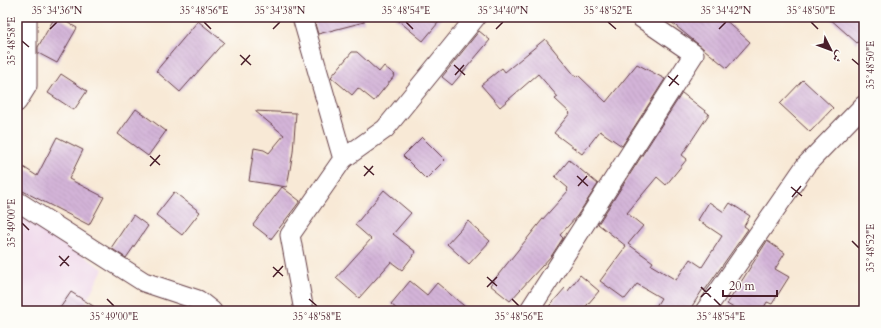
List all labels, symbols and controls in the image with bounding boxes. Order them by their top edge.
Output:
text: 35°34'36"N [32,4,83,18]
text: 35°48'56"E [180,4,228,18]
text: 35°34'38"N [255,4,306,18]
text: 35°48'54"E [382,4,430,18]
text: 35°34'40"N [478,4,529,18]
text: 35°48'52"E [584,4,632,18]
text: 35°34'42"N [701,4,752,18]
text: 35°48'50"E [787,4,835,18]
text: 35°48'58"E [5,17,19,65]
north arrow [811,30,851,70]
text: 35°48'50"E [864,41,878,89]
text: ش [829,47,847,65]
text: 35°49'00"E [5,199,19,247]
text: 35°48'52"E [864,224,878,272]
scale bar [723,272,777,298]
text: 20 m [729,278,756,294]
text: 35°49'00"E [90,310,138,324]
text: 35°48'58"E [293,310,341,324]
text: 35°48'56"E [495,310,543,324]
text: 35°48'54"E [697,310,745,324]

